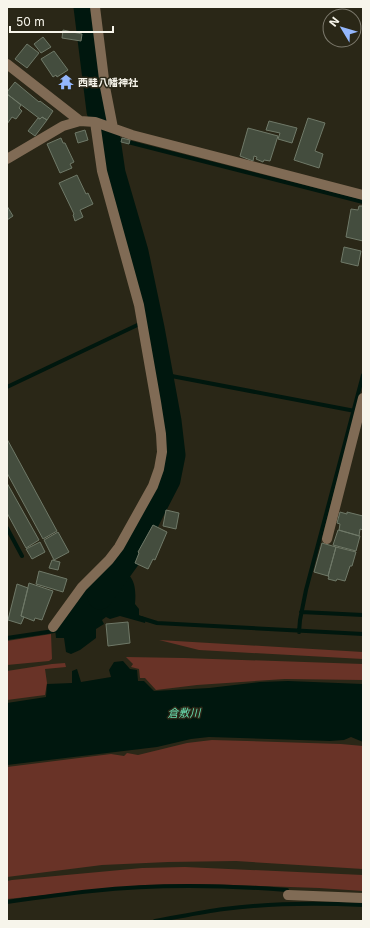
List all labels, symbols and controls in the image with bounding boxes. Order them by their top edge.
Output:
scale bar [10,8,113,34]
north arrow [322,8,362,48]
text: 50 m [16,14,45,29]
text: N [326,14,342,29]
temple icon: 西畦八幡神社 [57,73,75,91]
place label: 西畦八幡神社 [78,76,139,88]
water label: 倉敷川 [167,706,202,720]

